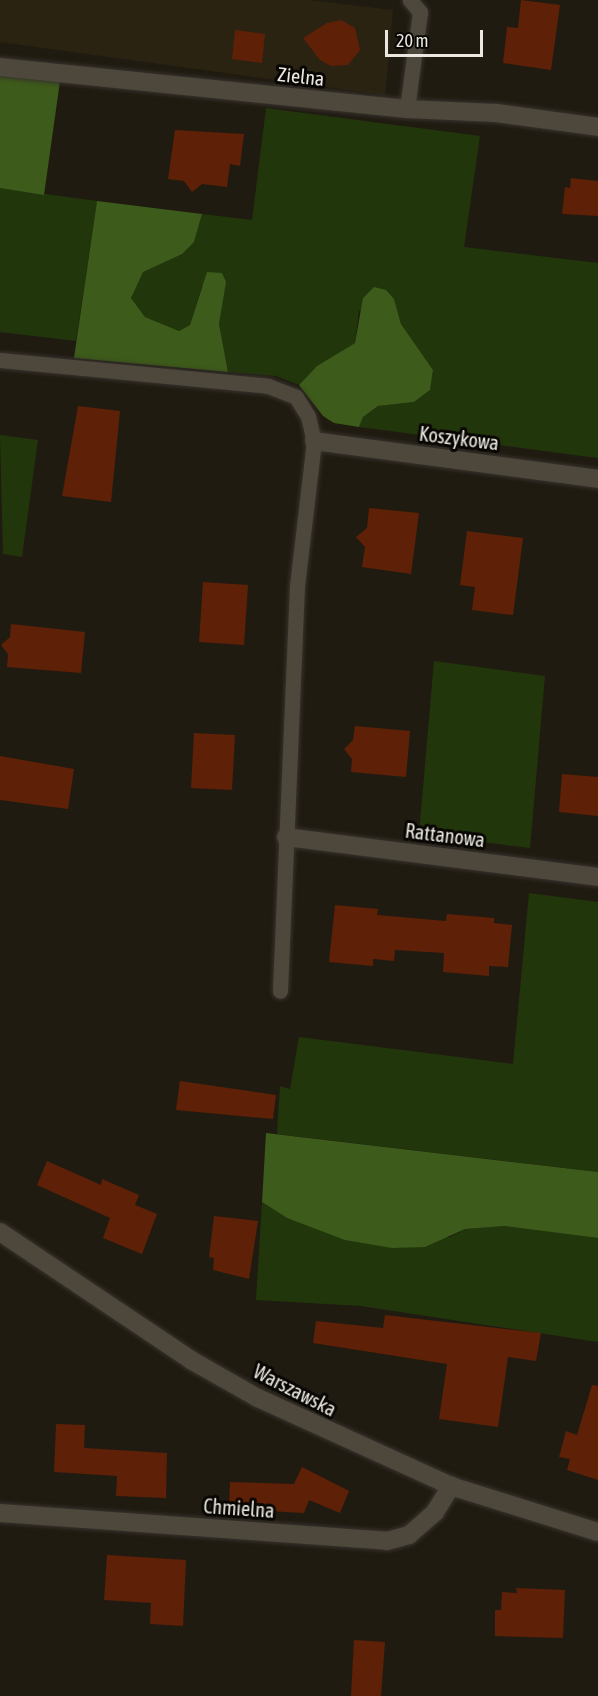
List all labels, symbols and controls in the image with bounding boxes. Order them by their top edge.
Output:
scale bar [388,18,486,56]
text: 20 m [396,30,428,51]
street label: Zielna [276,62,326,90]
street label: Koszykowa [418,421,500,455]
street label: Rattanowa [404,818,486,852]
street label: Warszawska [250,1359,340,1421]
street label: Chmielna [203,1494,275,1522]

